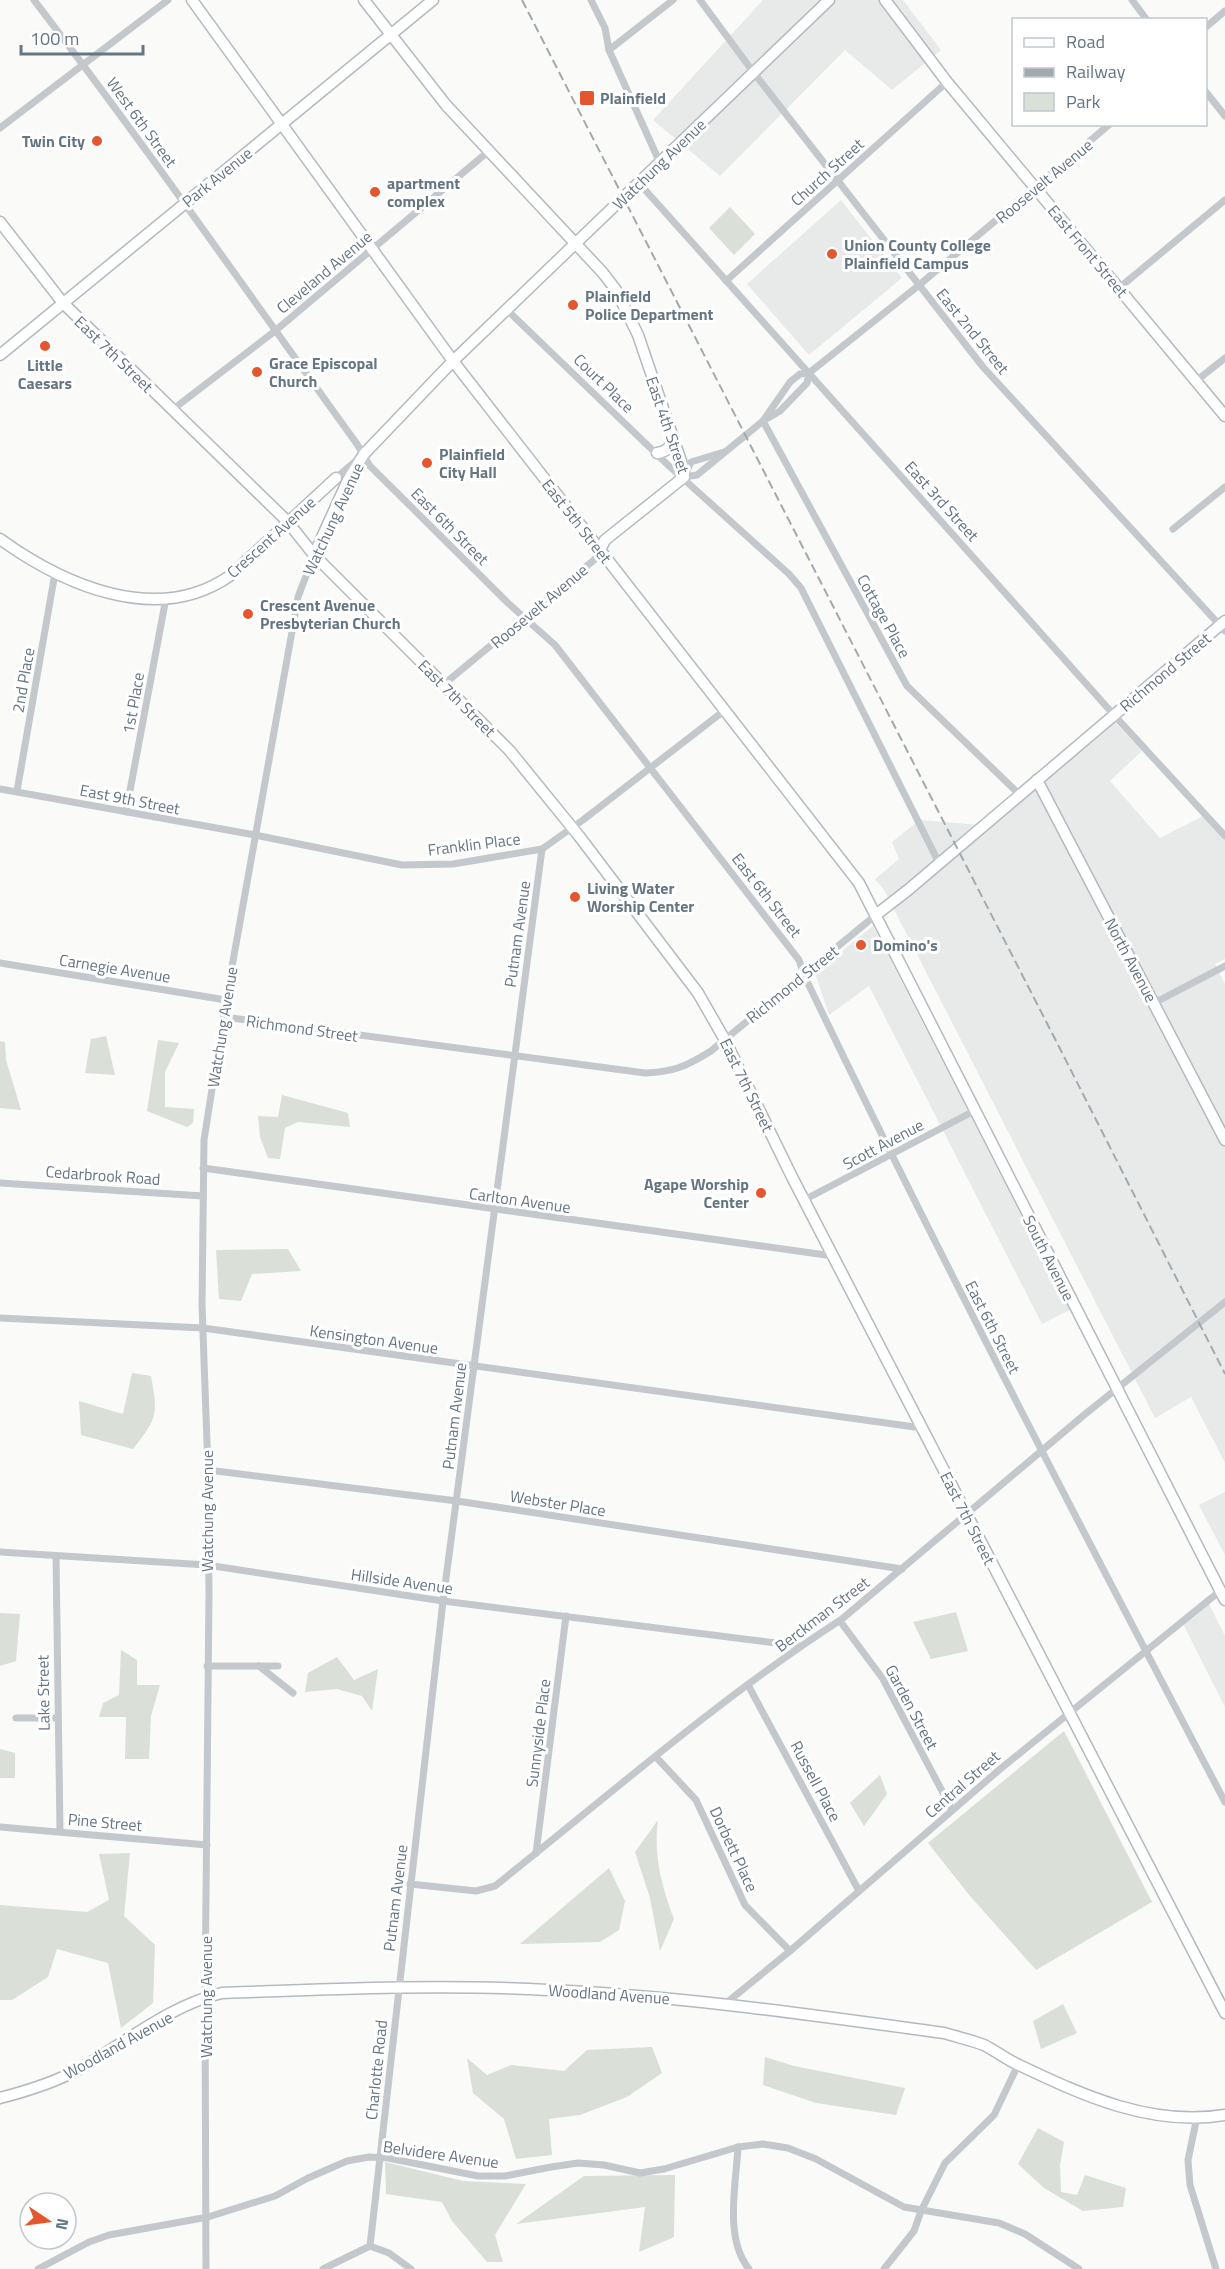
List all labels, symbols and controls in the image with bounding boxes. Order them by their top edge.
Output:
scale bar [21,18,142,56]
legend [1012,18,1207,126]
text: 100 m [30,25,79,52]
text: Road [1066,28,1105,55]
text: Railway [1066,58,1126,85]
street label: West 6th Street [101,72,183,172]
place label: Plainfield [600,86,666,110]
text: Park [1066,88,1101,115]
marker: Plainfield [578,89,596,107]
street label: Watchung Avenue [607,113,711,215]
place label: Twin City [22,129,85,153]
street label: Church Street [785,132,869,212]
street label: Roosevelt Avenue [990,133,1098,229]
marker: Twin City [90,134,104,148]
street label: Park Avenue [177,141,257,213]
place label: apartment complex [387,171,460,213]
marker: apartment complex [368,185,382,199]
street label: East Front Street [1042,200,1134,303]
street label: Cleveland Avenue [271,225,377,319]
place label: Union County College Plainfield Campus [844,233,991,275]
marker: Union County College Plainfield Campus [825,247,839,261]
street label: East 2nd Street [931,283,1015,379]
place label: Plainfield Police Department [585,284,714,326]
marker: Plainfield Police Department [566,298,580,312]
street label: East 7th Street [69,310,159,398]
marker: Little Caesars [38,339,52,353]
street label: Court Place [568,348,640,418]
place label: Grace Episcopal Church [269,351,378,393]
place label: Little Caesars [18,353,72,395]
marker: Grace Episcopal Church [250,365,264,379]
street label: East 4th Street [640,373,696,477]
place label: Plainfield City Hall [439,442,505,484]
street label: East 3rd Street [899,455,985,547]
marker: Plainfield City Hall [420,456,434,470]
street label: Watchung Avenue [296,459,370,579]
street label: East 5th Street [536,474,618,569]
street label: East 6th Street [406,482,495,571]
street label: Crescent Avenue [221,491,321,583]
street label: Roosevelt Avenue [485,558,593,654]
street label: Cottage Place [851,570,917,662]
place label: Crescent Avenue Presbyterian Church [260,593,401,635]
marker: Crescent Avenue Presbyterian Church [241,607,255,621]
street label: Richmond Street [1114,626,1216,717]
street label: 2nd Place [5,646,41,714]
street label: East 7th Street [413,654,502,743]
street label: 1st Place [116,671,150,735]
street label: East 9th Street [78,778,182,821]
street label: Franklin Place [426,826,522,862]
street label: East 6th Street [726,848,808,943]
place label: Living Water Worship Center [587,876,694,918]
street label: Putnam Avenue [498,879,536,989]
marker: Living Water Worship Center [568,890,582,904]
street label: North Avenue [1099,914,1163,1006]
place label: Domino's [873,933,938,957]
marker: Domino's [854,938,868,952]
street label: Richmond Street [741,939,844,1029]
street label: Carnegie Avenue [58,947,172,989]
street label: Watchung Avenue [201,965,243,1089]
street label: Richmond Street [245,1008,360,1048]
street label: East 7th Street [714,1034,780,1136]
street label: Scott Avenue [838,1113,928,1175]
street label: Cedarbrook Road [45,1159,161,1191]
place label: Agape Worship Center [644,1172,749,1214]
street label: Carlton Avenue [468,1181,572,1219]
marker: Agape Worship Center [754,1186,768,1200]
street label: South Avenue [1017,1211,1081,1305]
street label: East 6th Street [959,1276,1027,1378]
street label: Kensington Avenue [308,1318,440,1360]
street label: Putnam Avenue [436,1361,472,1471]
street label: Watchung Avenue [195,1450,219,1572]
street label: East 7th Street [934,1467,1002,1569]
street label: Webster Place [508,1484,608,1522]
street label: Hillside Avenue [349,1562,455,1600]
street label: Berckman Street [770,1570,875,1658]
street label: Lake Street [30,1654,56,1731]
street label: Garden Street [880,1660,945,1754]
street label: Sunnyside Place [519,1677,557,1789]
street label: Russell Place [785,1736,847,1826]
street label: Central Street [919,1744,1005,1824]
street label: Dorbett Place [704,1802,764,1896]
street label: Pine Street [67,1807,144,1837]
street label: Putnam Avenue [377,1843,413,1953]
street label: Watchung Avenue [194,1936,218,2058]
street label: Woodland Avenue [548,1978,670,2010]
street label: Woodland Avenue [59,2005,177,2085]
street label: Charlotte Road [359,2019,393,2121]
street label: Belvidere Avenue [382,2134,500,2174]
north arrow [18,2191,78,2251]
text: N [50,2216,76,2232]

